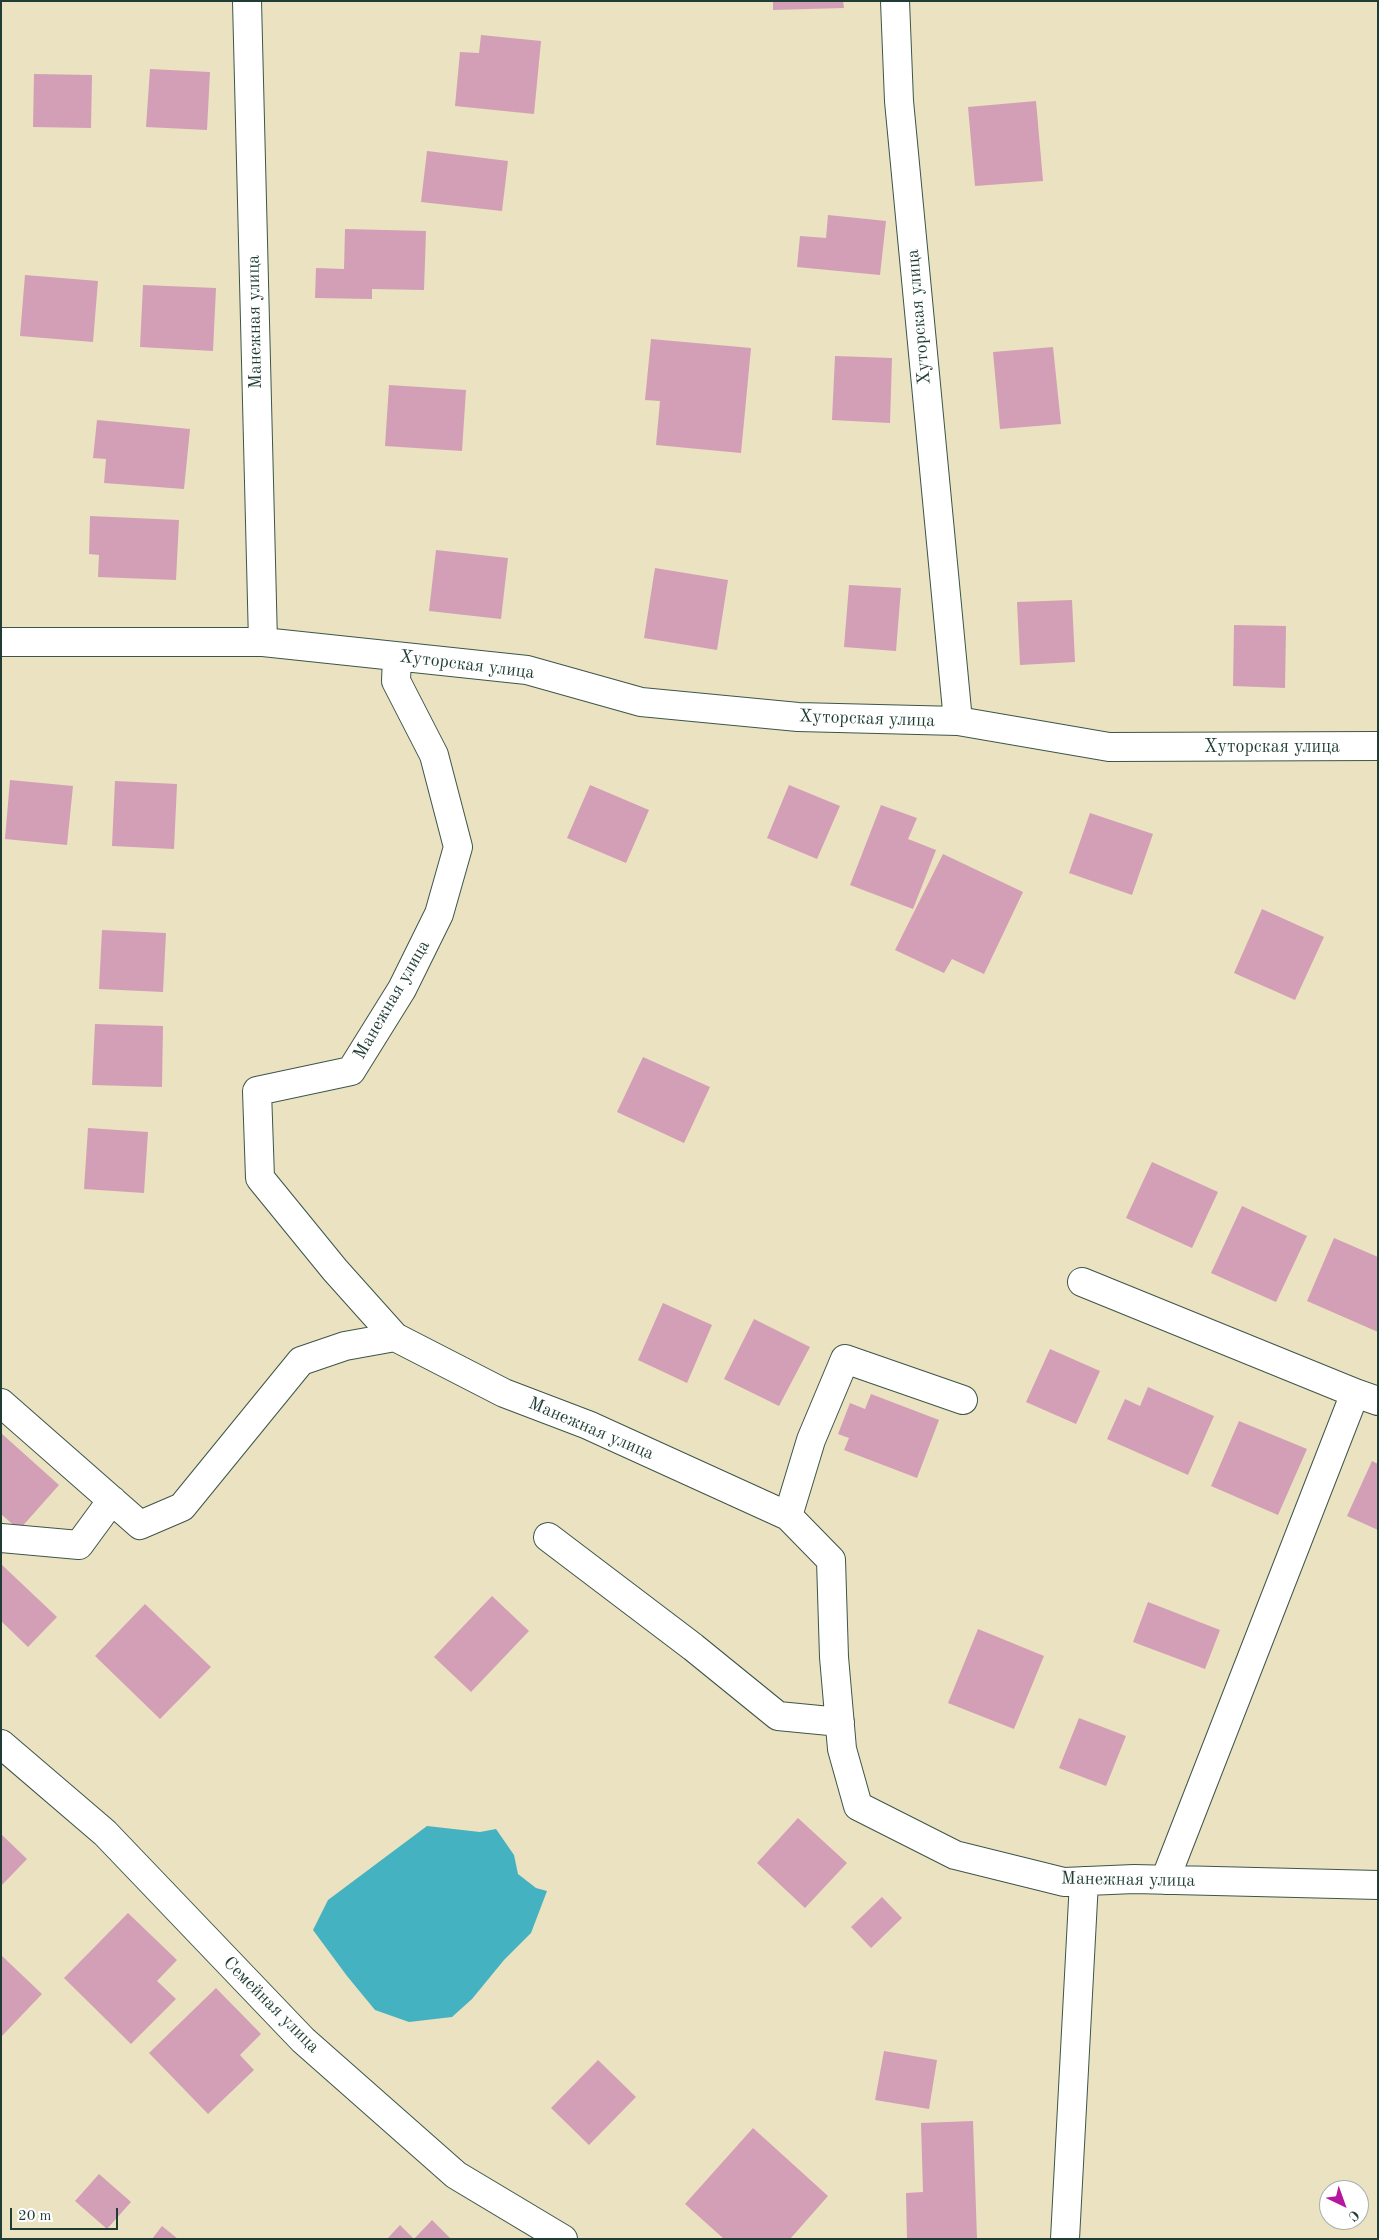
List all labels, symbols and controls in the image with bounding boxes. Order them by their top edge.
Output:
street label: Хуторская улица [902,248,936,386]
street label: Манежная улица [243,255,267,389]
street label: Хуторская улица [398,646,536,684]
street label: Хуторская улица [799,706,935,732]
street label: Хуторская улица [1204,736,1340,758]
street label: Манежная улица [349,936,435,1064]
street label: Манежная улица [525,1393,657,1465]
street label: Манежная улица [1061,1868,1195,1892]
street label: Семейная улица [218,1952,324,2058]
north arrow [1319,2180,1369,2230]
scale bar [12,2198,120,2230]
text: С [1345,2207,1361,2224]
text: 20 m [18,2209,52,2224]

